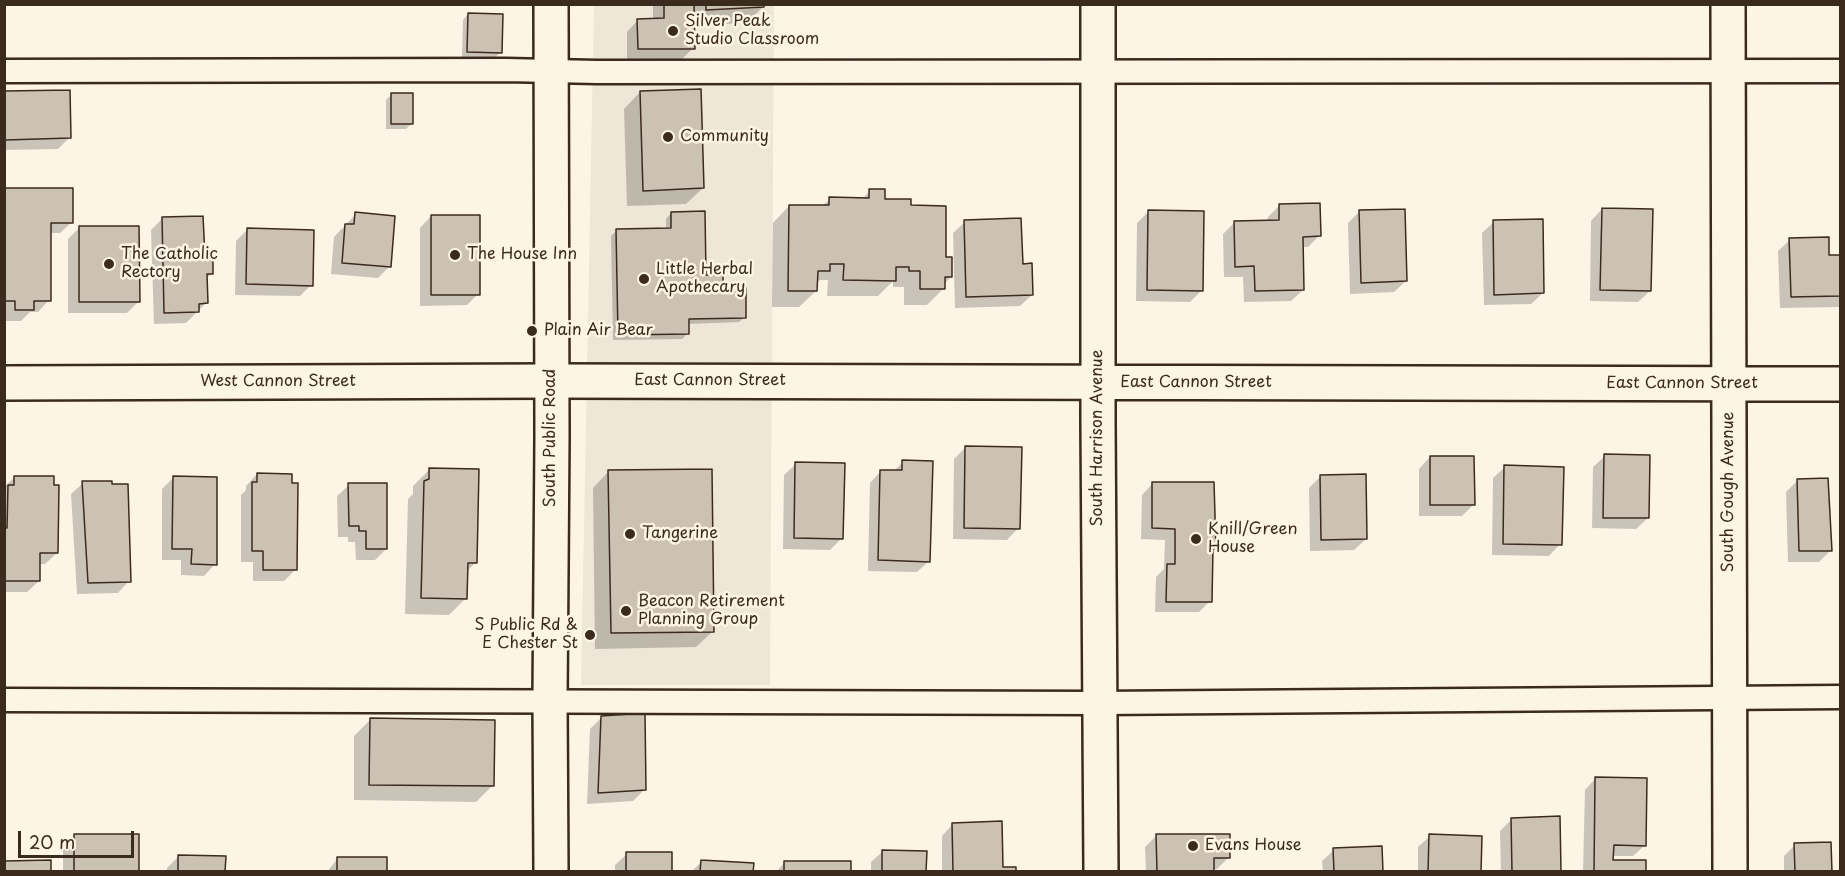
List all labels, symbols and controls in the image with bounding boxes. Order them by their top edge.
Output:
place label: Silver Peak Studio Classroom [685,12,819,50]
marker: Silver Peak Studio Classroom [666,24,680,38]
place label: Community [680,127,769,147]
marker: Community [661,130,675,144]
place label: The Catholic Rectory [121,245,218,283]
place label: The House Inn [467,245,577,265]
marker: The House Inn [448,248,462,262]
marker: The Catholic Rectory [102,257,116,271]
place label: Little Herbal Apothecary [656,260,753,298]
marker: Little Herbal Apothecary [637,272,651,286]
place label: Plain Air Bear [544,321,653,341]
marker: Plain Air Bear [525,324,539,338]
street label: South Harrison Avenue [1088,350,1108,526]
street label: South Public Road [541,369,561,507]
street label: East Cannon Street [634,371,786,391]
street label: West Cannon Street [200,372,356,392]
street label: East Cannon Street [1120,373,1272,393]
street label: East Cannon Street [1606,374,1758,394]
street label: South Gough Avenue [1719,412,1739,572]
place label: Knill/Green House [1208,520,1297,558]
place label: Tangerine [642,524,718,544]
marker: Tangerine [623,527,637,541]
marker: Knill/Green House [1189,532,1203,546]
place label: Beacon Retirement Planning Group [638,592,785,630]
marker: Beacon Retirement Planning Group [619,604,633,618]
place label: S Public Rd & E Chester St [474,616,578,654]
marker: S Public Rd & E Chester St [583,628,597,642]
scale bar [21,819,136,857]
text: 20 m [29,828,75,855]
place label: Evans House [1205,836,1301,856]
marker: Evans House [1186,839,1200,853]

